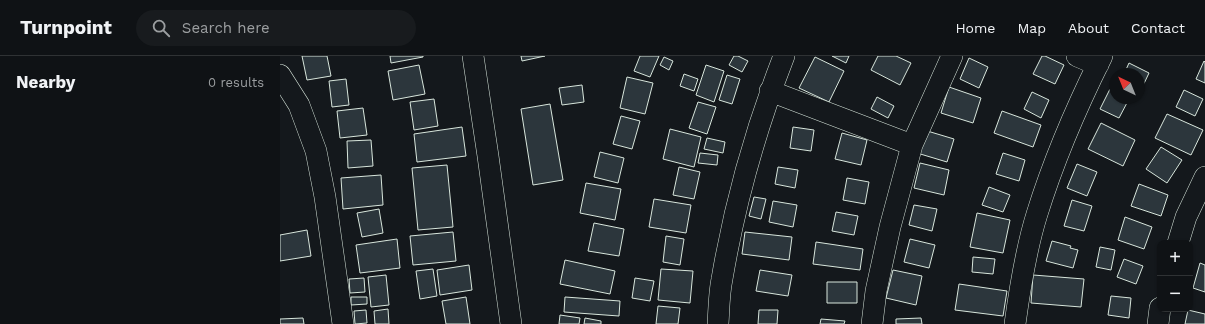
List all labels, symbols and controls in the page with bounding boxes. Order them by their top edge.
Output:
search box [136,10,416,46]
text: Turnpoint [20,16,112,39]
icon: search [150,17,172,39]
text: Search here [182,19,270,37]
text: Home [955,20,995,36]
text: Map [1017,20,1046,36]
text: About [1068,20,1109,36]
text: Contact [1131,20,1185,36]
north arrow [1109,68,1145,104]
text: Nearby [16,72,75,92]
text: 0 results [208,75,264,90]
map controls [1157,240,1193,312]
button: + [1157,240,1193,276]
button: − [1157,276,1193,312]

